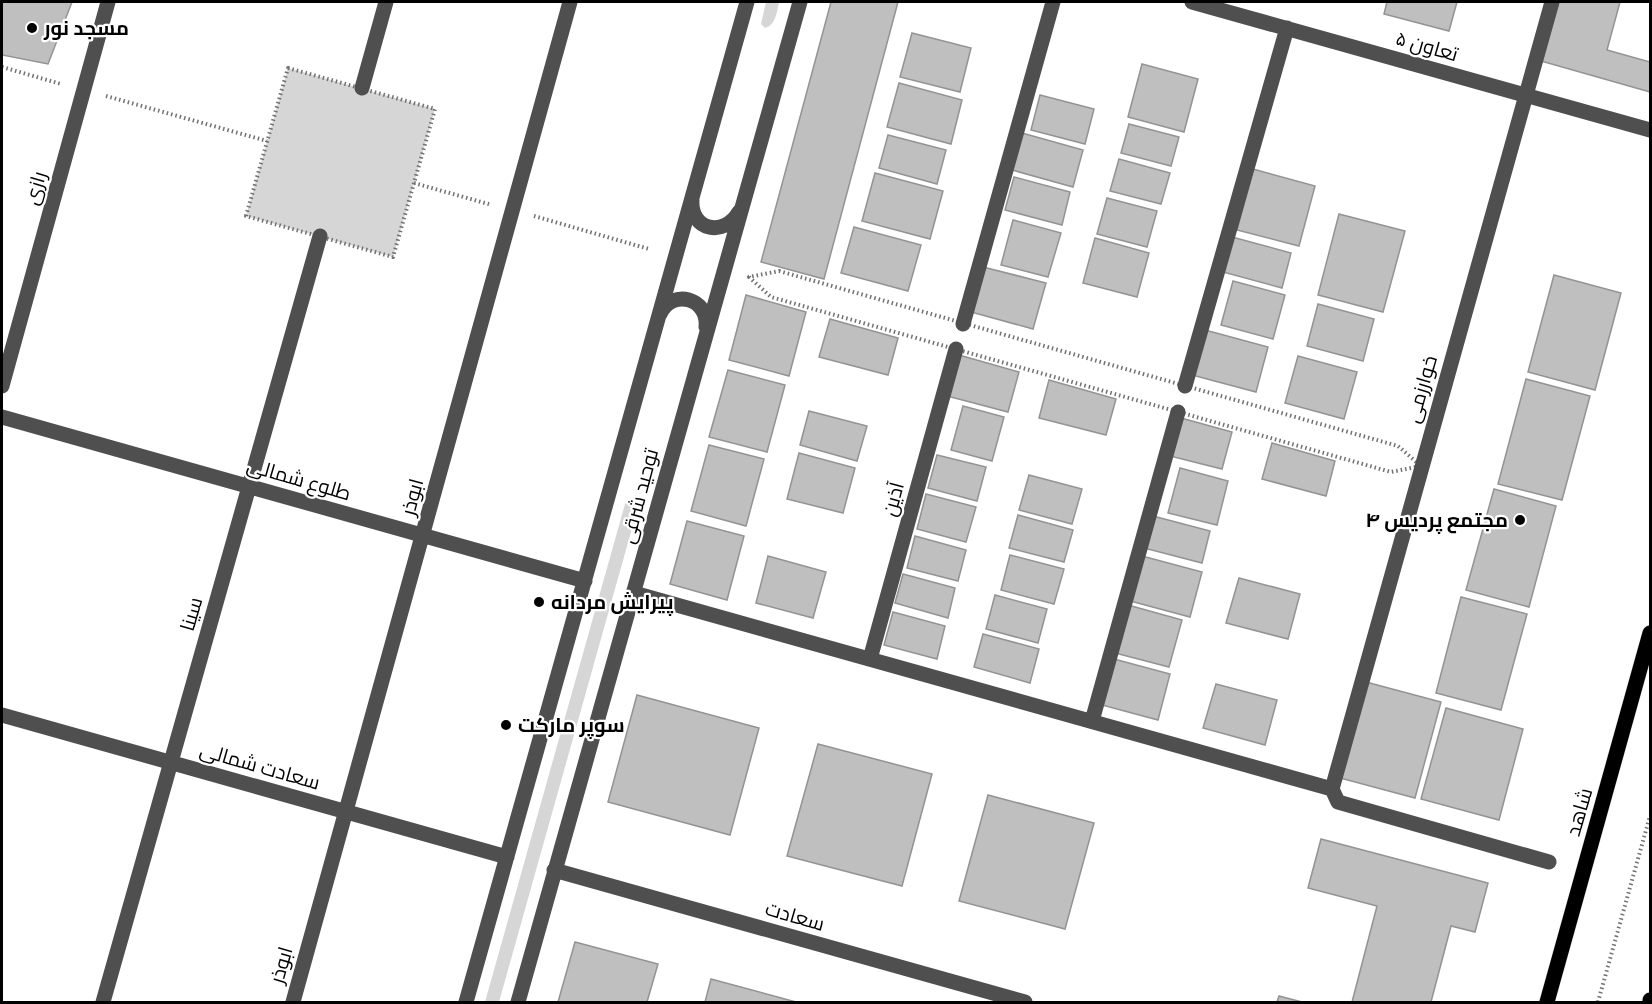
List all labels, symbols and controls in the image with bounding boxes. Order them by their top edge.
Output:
place label: مسجد نور [43,15,129,40]
marker: مسجد نور [25,21,39,35]
street label: تعاون ۵ [1393,25,1462,67]
street label: رازی [18,168,52,208]
street label: خوارزمی [1399,352,1443,426]
street label: توحید شرقی [614,445,664,546]
street label: طلوع شمالی [244,452,354,507]
street label: ابوذر [394,476,428,519]
street label: آذین [876,478,910,519]
place label: مجتمع پردیس ۴ [1365,507,1508,534]
marker: مجتمع پردیس ۴ [1513,513,1527,527]
place label: پیرایش مردانه [551,589,673,616]
street label: سینا [174,594,206,633]
marker: پیرایش مردانه [532,595,546,609]
place label: سوپر مارکت [518,712,625,739]
marker: سوپر مارکت [499,718,513,732]
street label: سعادت شمالی [197,736,323,796]
street label: شاهد [1560,785,1596,839]
street label: سعادت [763,895,828,935]
street label: ابوذر [263,944,298,987]

